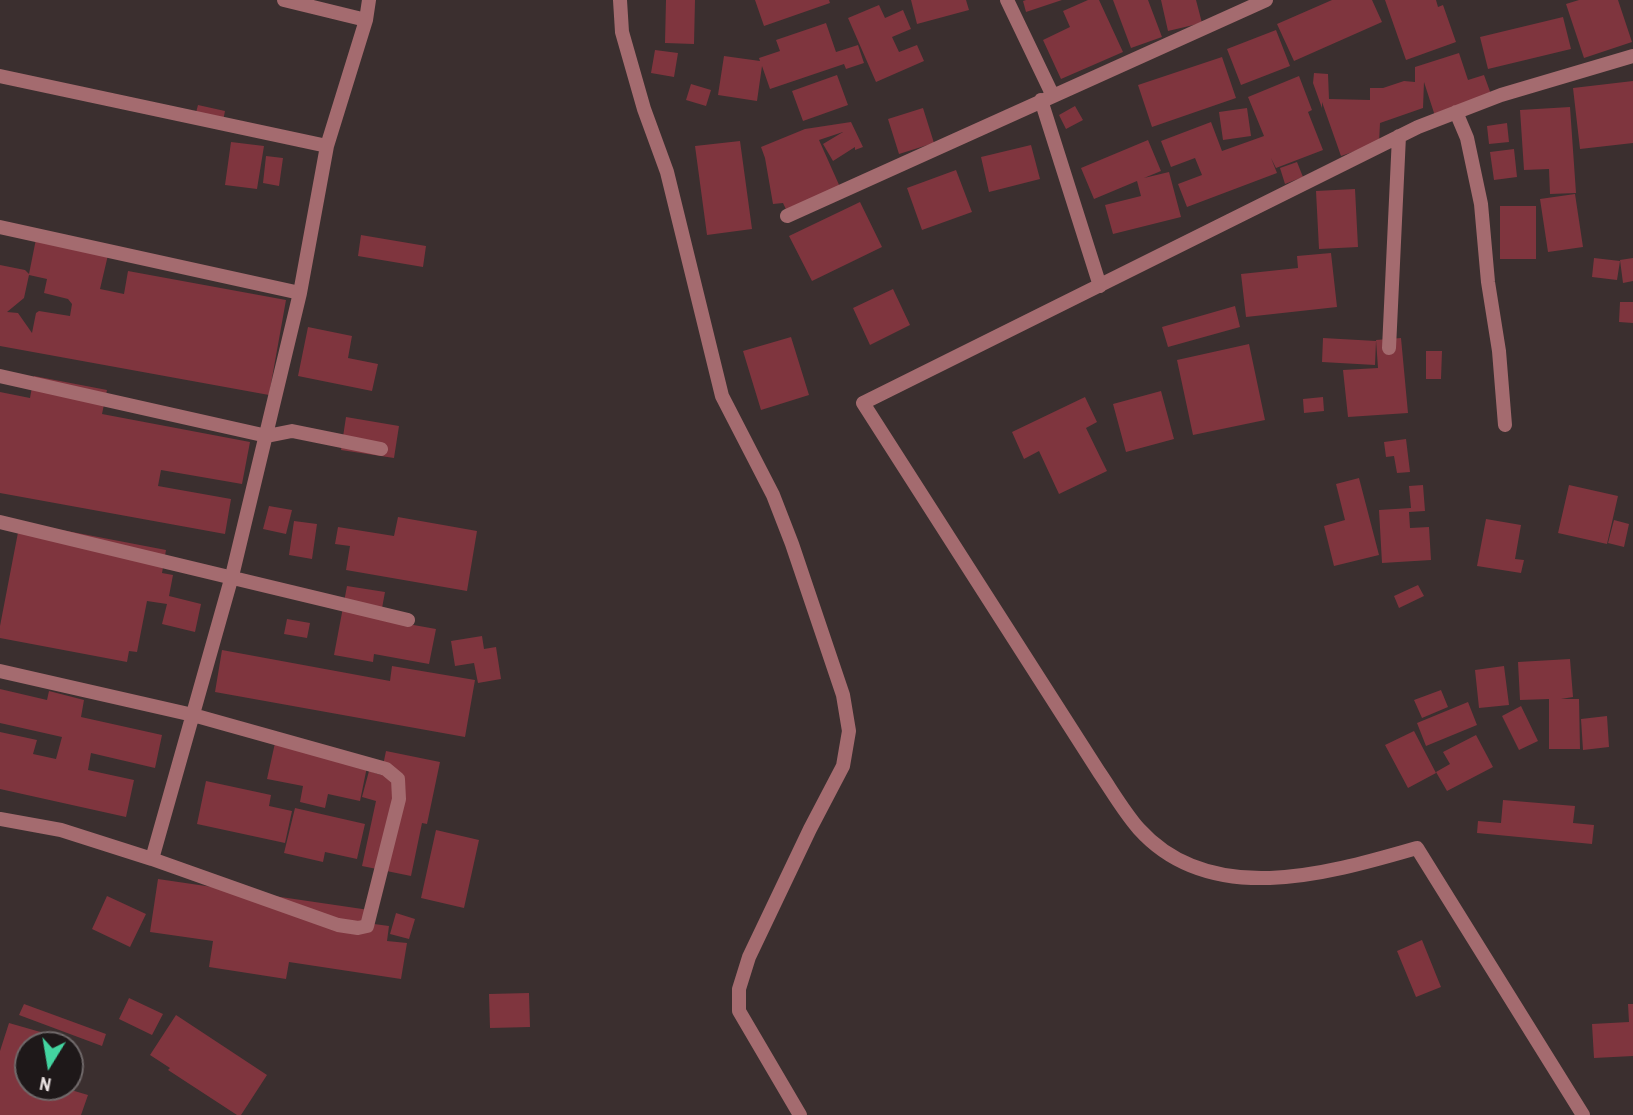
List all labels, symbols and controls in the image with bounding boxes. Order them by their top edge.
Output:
north arrow [14,1031,84,1101]
text: N [37,1071,53,1098]

